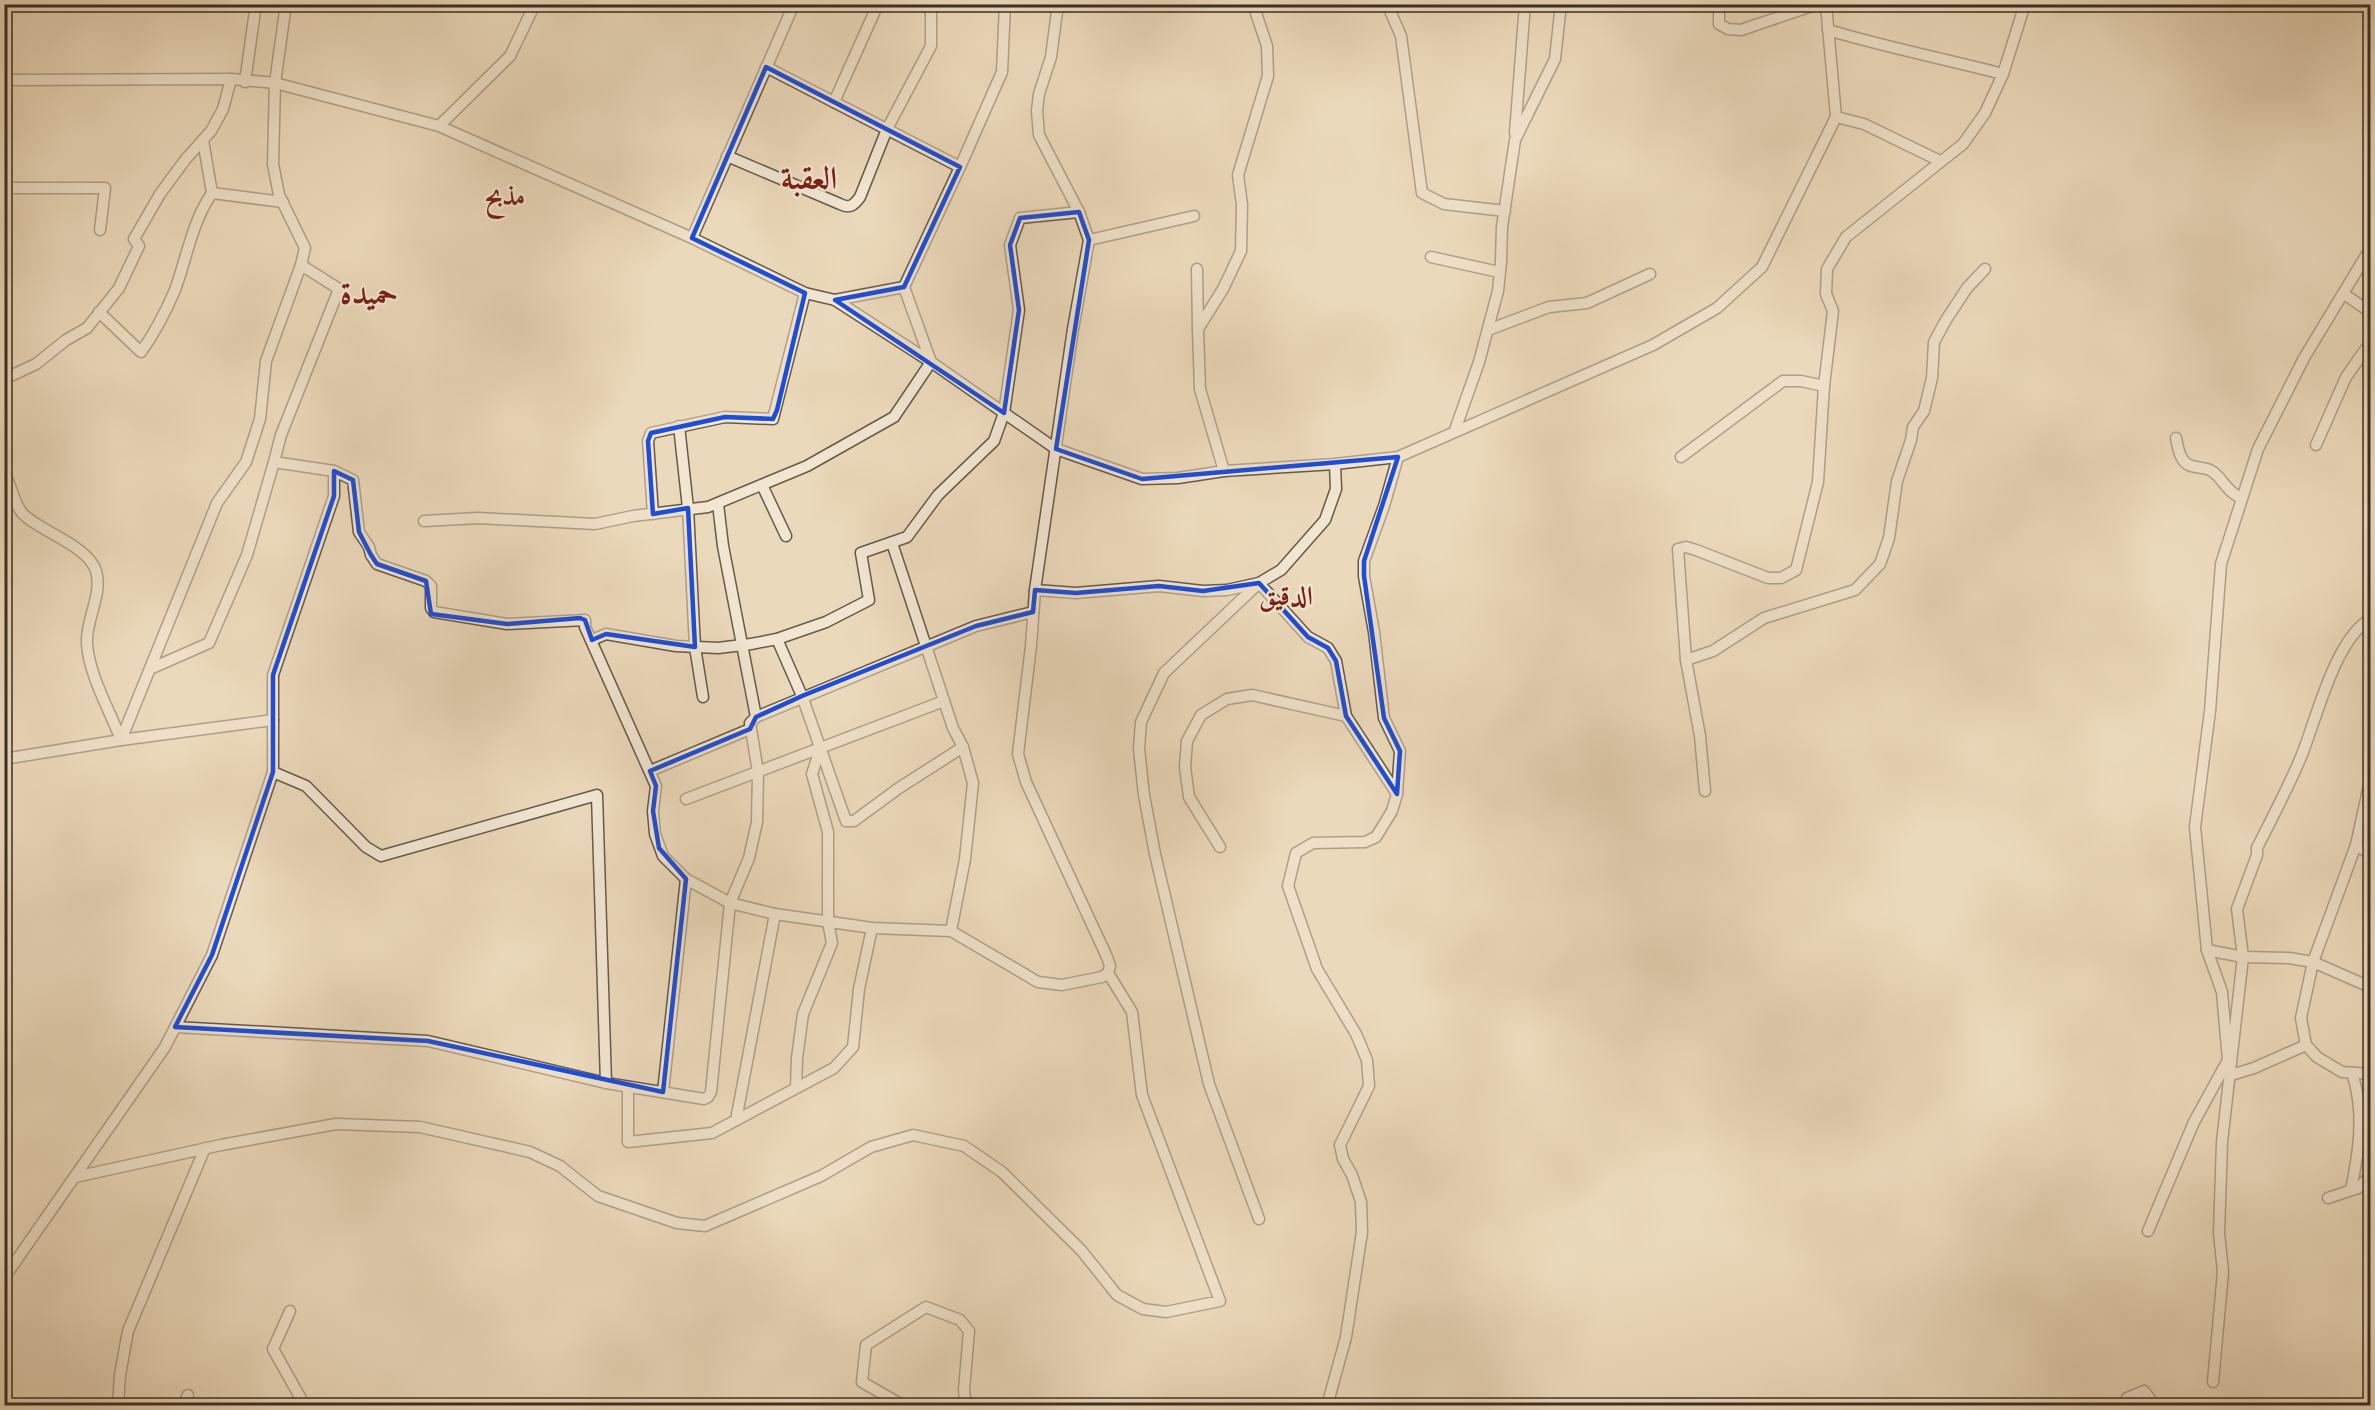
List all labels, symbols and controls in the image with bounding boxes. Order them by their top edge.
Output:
district label: العقبة [781,158,837,204]
district label: مذبح [485,179,525,219]
district label: حميدة [340,273,398,319]
district label: الدقيق [1259,579,1313,618]

